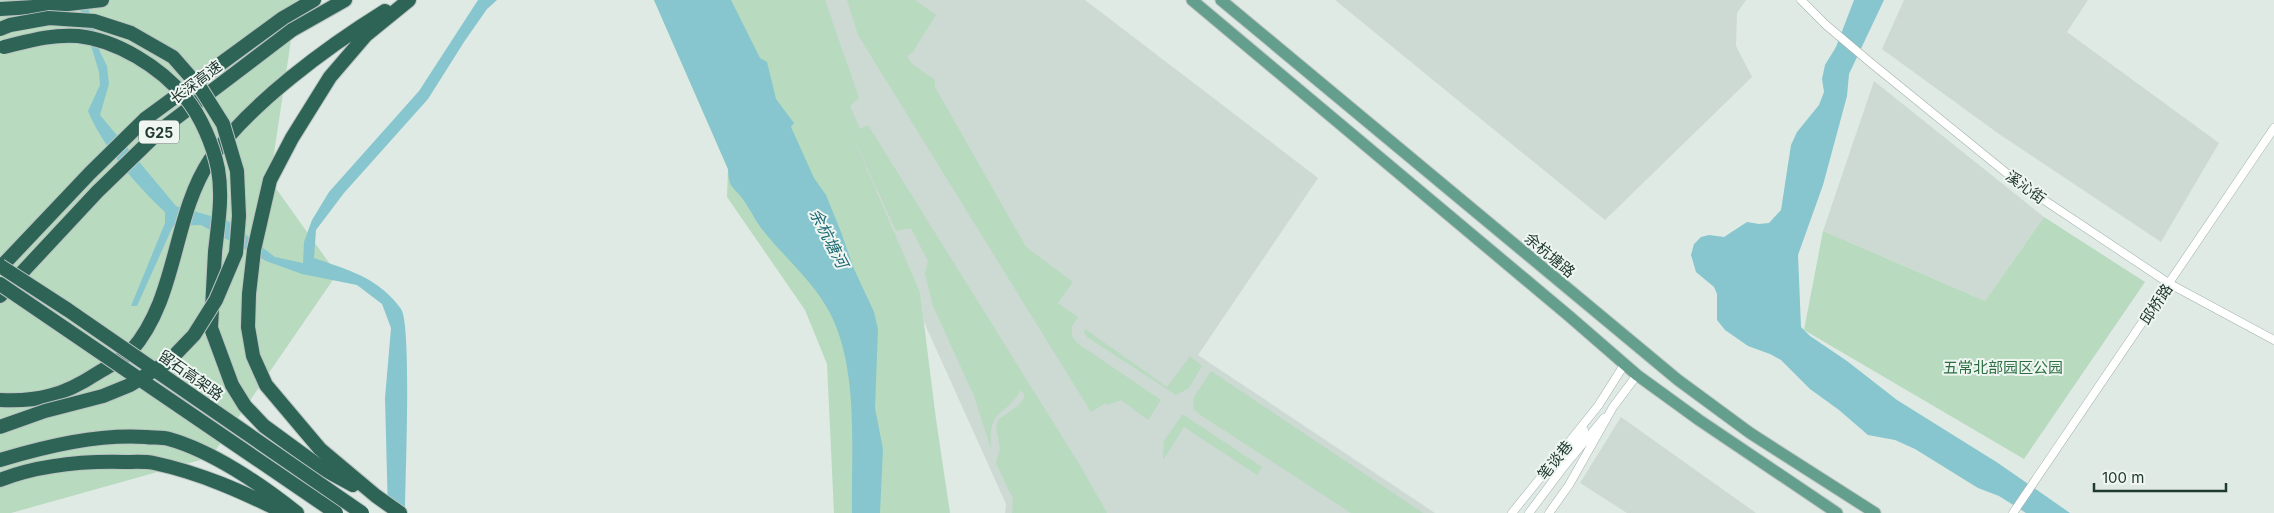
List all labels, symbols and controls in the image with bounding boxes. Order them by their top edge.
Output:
street label: 长深高速 [166,56,226,108]
road number: G25 [139,120,179,144]
street label: 溪沁街 [2002,166,2050,208]
water label: 余杭塘河 [806,205,854,274]
street label: 余杭塘路 [1521,228,1579,282]
street label: 邱桥路 [2136,280,2176,328]
street label: 留石高架路 [155,346,227,404]
park label: 五常北部园区公园 [1943,358,2063,377]
street label: 笔谈巷 [1533,437,1577,483]
scale bar [2094,460,2226,492]
text: 100 m [2102,468,2144,487]

